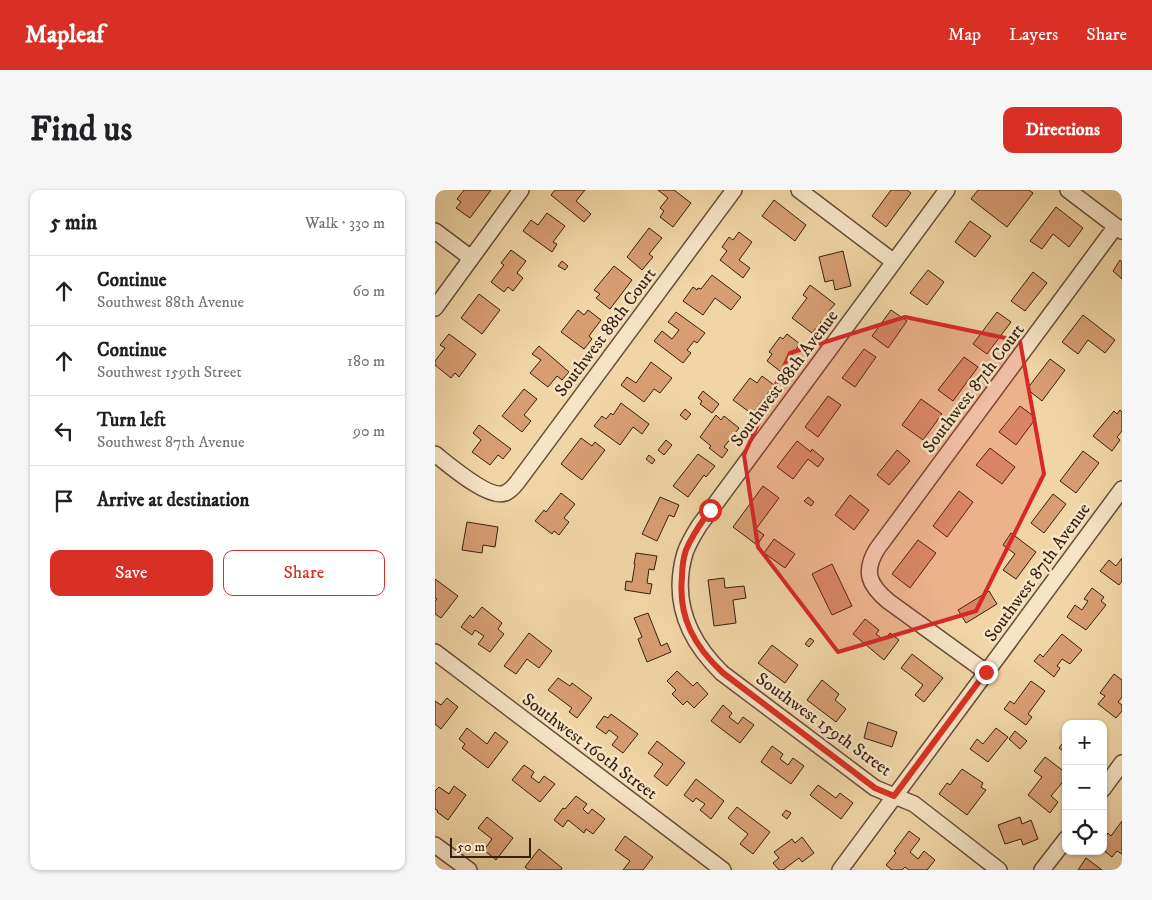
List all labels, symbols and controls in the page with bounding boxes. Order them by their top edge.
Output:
text: Mapleaf [25,20,104,50]
text: Map [948,24,981,46]
text: Layers [1009,24,1058,46]
text: Share [1086,24,1127,46]
button: Directions [1003,107,1122,153]
text: Find us [30,108,132,152]
text: 5 min [50,210,97,236]
text: Walk · 330 m [305,213,385,233]
street label: Southwest 88th Court [550,264,662,401]
text: Continue [97,269,167,292]
icon: ahead [50,277,78,305]
text: 60 m [353,281,385,301]
text: Southwest 88th Avenue [97,292,244,312]
street label: Southwest 88th Avenue [726,306,843,451]
street label: Southwest 87th Court [918,320,1030,458]
text: Continue [97,339,167,362]
icon: ahead [50,347,78,375]
text: 180 m [347,351,385,371]
text: Southwest 159th Street [97,362,242,382]
text: Turn left [97,409,166,432]
icon: left [50,417,78,445]
text: 90 m [353,421,385,441]
text: Southwest 87th Avenue [97,432,245,452]
icon: arrive [50,487,78,515]
text: Arrive at destination [97,489,249,512]
route start [699,499,722,522]
street label: Southwest 87th Avenue [980,499,1095,646]
button: Save [50,550,213,596]
button: Share [223,550,385,596]
route end [975,661,998,684]
street label: Southwest 159th Street [751,668,896,782]
street label: Southwest 160th Street [517,689,662,805]
map controls [1062,720,1107,855]
button: + [1062,720,1107,765]
button: − [1062,765,1107,810]
button: locate [1062,810,1107,855]
scale bar [450,835,531,858]
text: 50 m [457,838,485,856]

